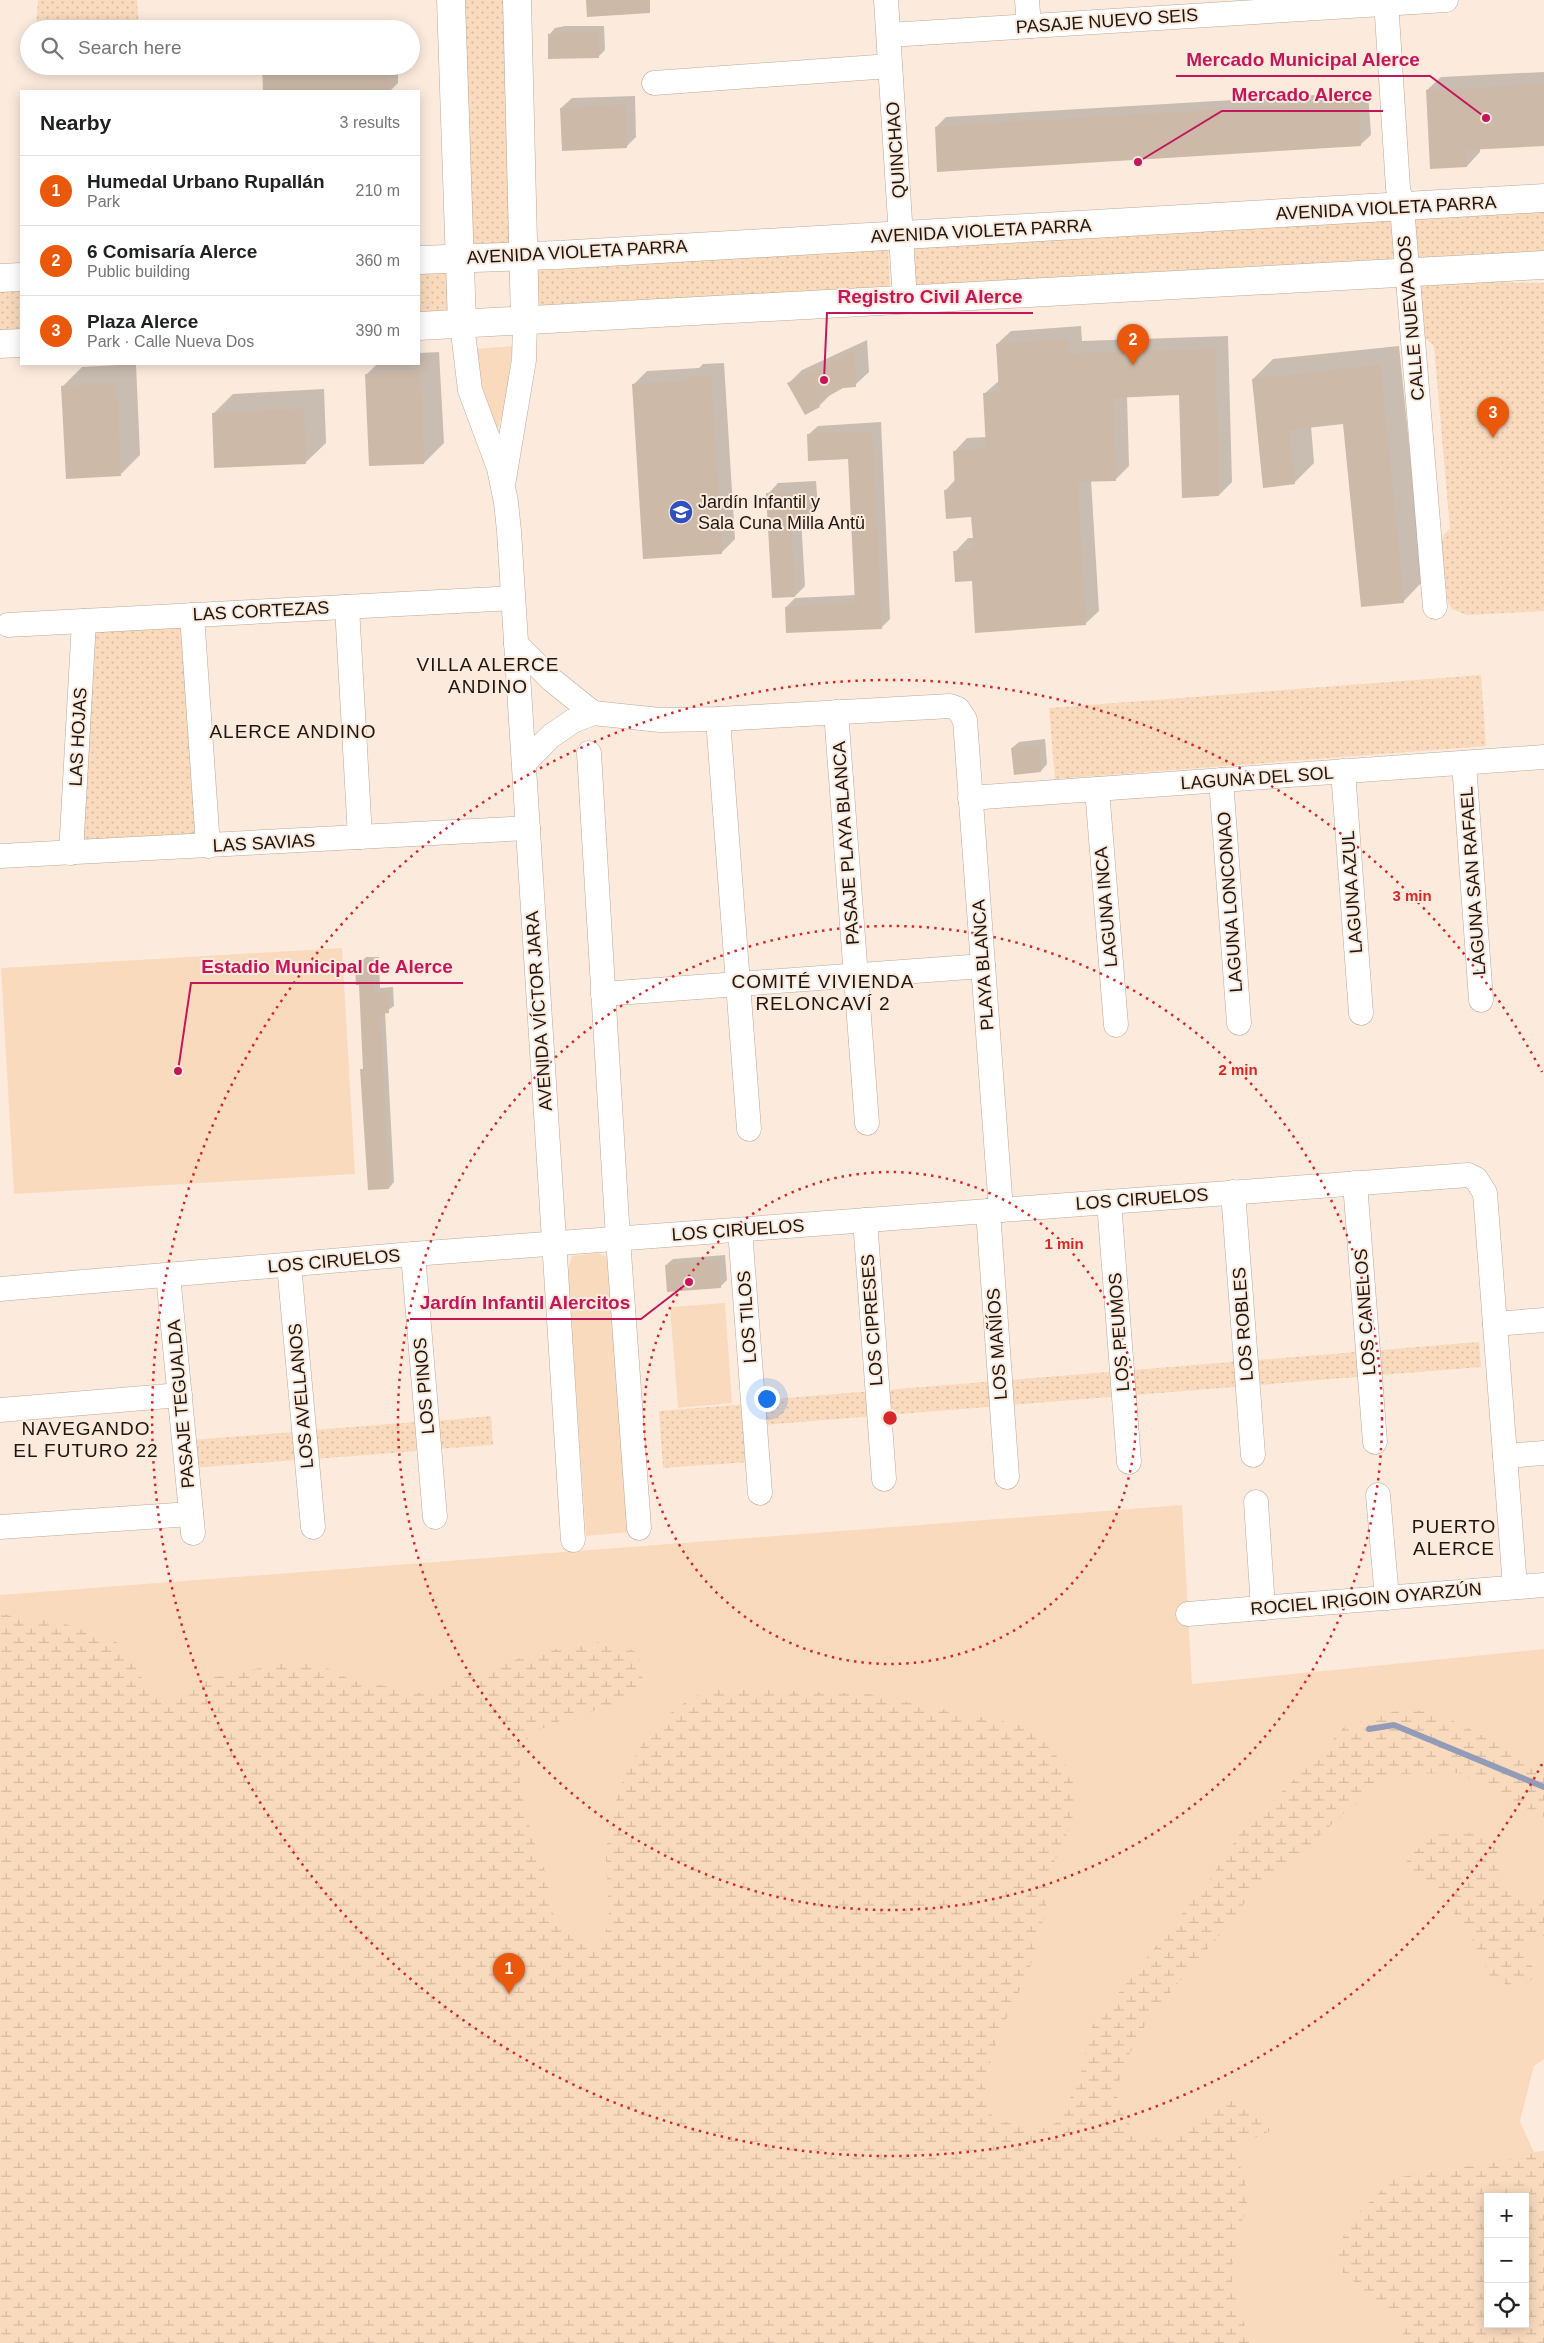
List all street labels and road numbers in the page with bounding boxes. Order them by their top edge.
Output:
street label: PASAJE NUEVO SEIS [1015,5,1199,37]
street label: QUINCHAO [883,101,909,199]
street label: AVENIDA VIOLETA PARRA [1275,192,1497,224]
street label: AVENIDA VIOLETA PARRA [870,215,1092,247]
street label: CALLE NUEVA DOS [1394,235,1428,401]
street label: AVENIDA VIOLETA PARRA [466,236,688,268]
street label: LAS CORTEZAS [192,597,330,625]
street label: LAS HOJAS [65,687,91,787]
street label: PASAJE PLAYA BLANCA [829,741,863,945]
street label: LAGUNA DEL SOL [1180,763,1334,793]
street label: LAGUNA SAN RAFAEL [1456,786,1490,976]
street label: LAGUNA LONCONAO [1214,811,1246,993]
street label: LAS SAVIAS [212,830,316,856]
street label: LAGUNA AZUL [1338,830,1366,954]
street label: LAGUNA INCA [1091,846,1121,968]
street label: PLAYA BLANCA [968,899,998,1031]
street label: AVENIDA VÍCTOR JARA [522,910,556,1112]
street label: LOS CIRUELOS [1075,1184,1209,1214]
street label: LOS CIRUELOS [671,1215,805,1245]
street label: LOS CIRUELOS [267,1245,401,1277]
street label: LOS CANELOS [1351,1248,1379,1376]
street label: LOS CIPRESES [857,1253,887,1387]
street label: LOS ROBLES [1229,1266,1257,1382]
street label: LOS TILOS [734,1270,760,1364]
street label: LOS PEUMOS [1105,1272,1133,1392]
street label: LOS MAÑÍOS [982,1287,1011,1401]
street label: PASAJE TEGUALDA [164,1319,198,1489]
street label: LOS AVELLANOS [285,1323,317,1469]
street label: LOS PINOS [410,1337,438,1435]
street label: ROCIEL IRIGOIN OYARZÚN [1249,1578,1482,1619]

